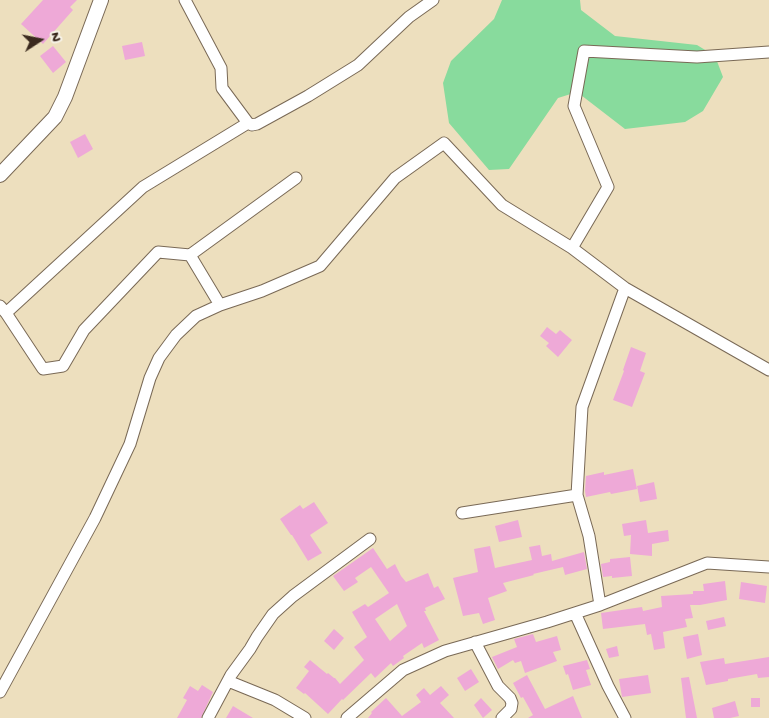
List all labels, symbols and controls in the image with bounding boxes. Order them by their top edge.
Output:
north arrow [15,15,65,65]
text: N [46,31,64,43]

